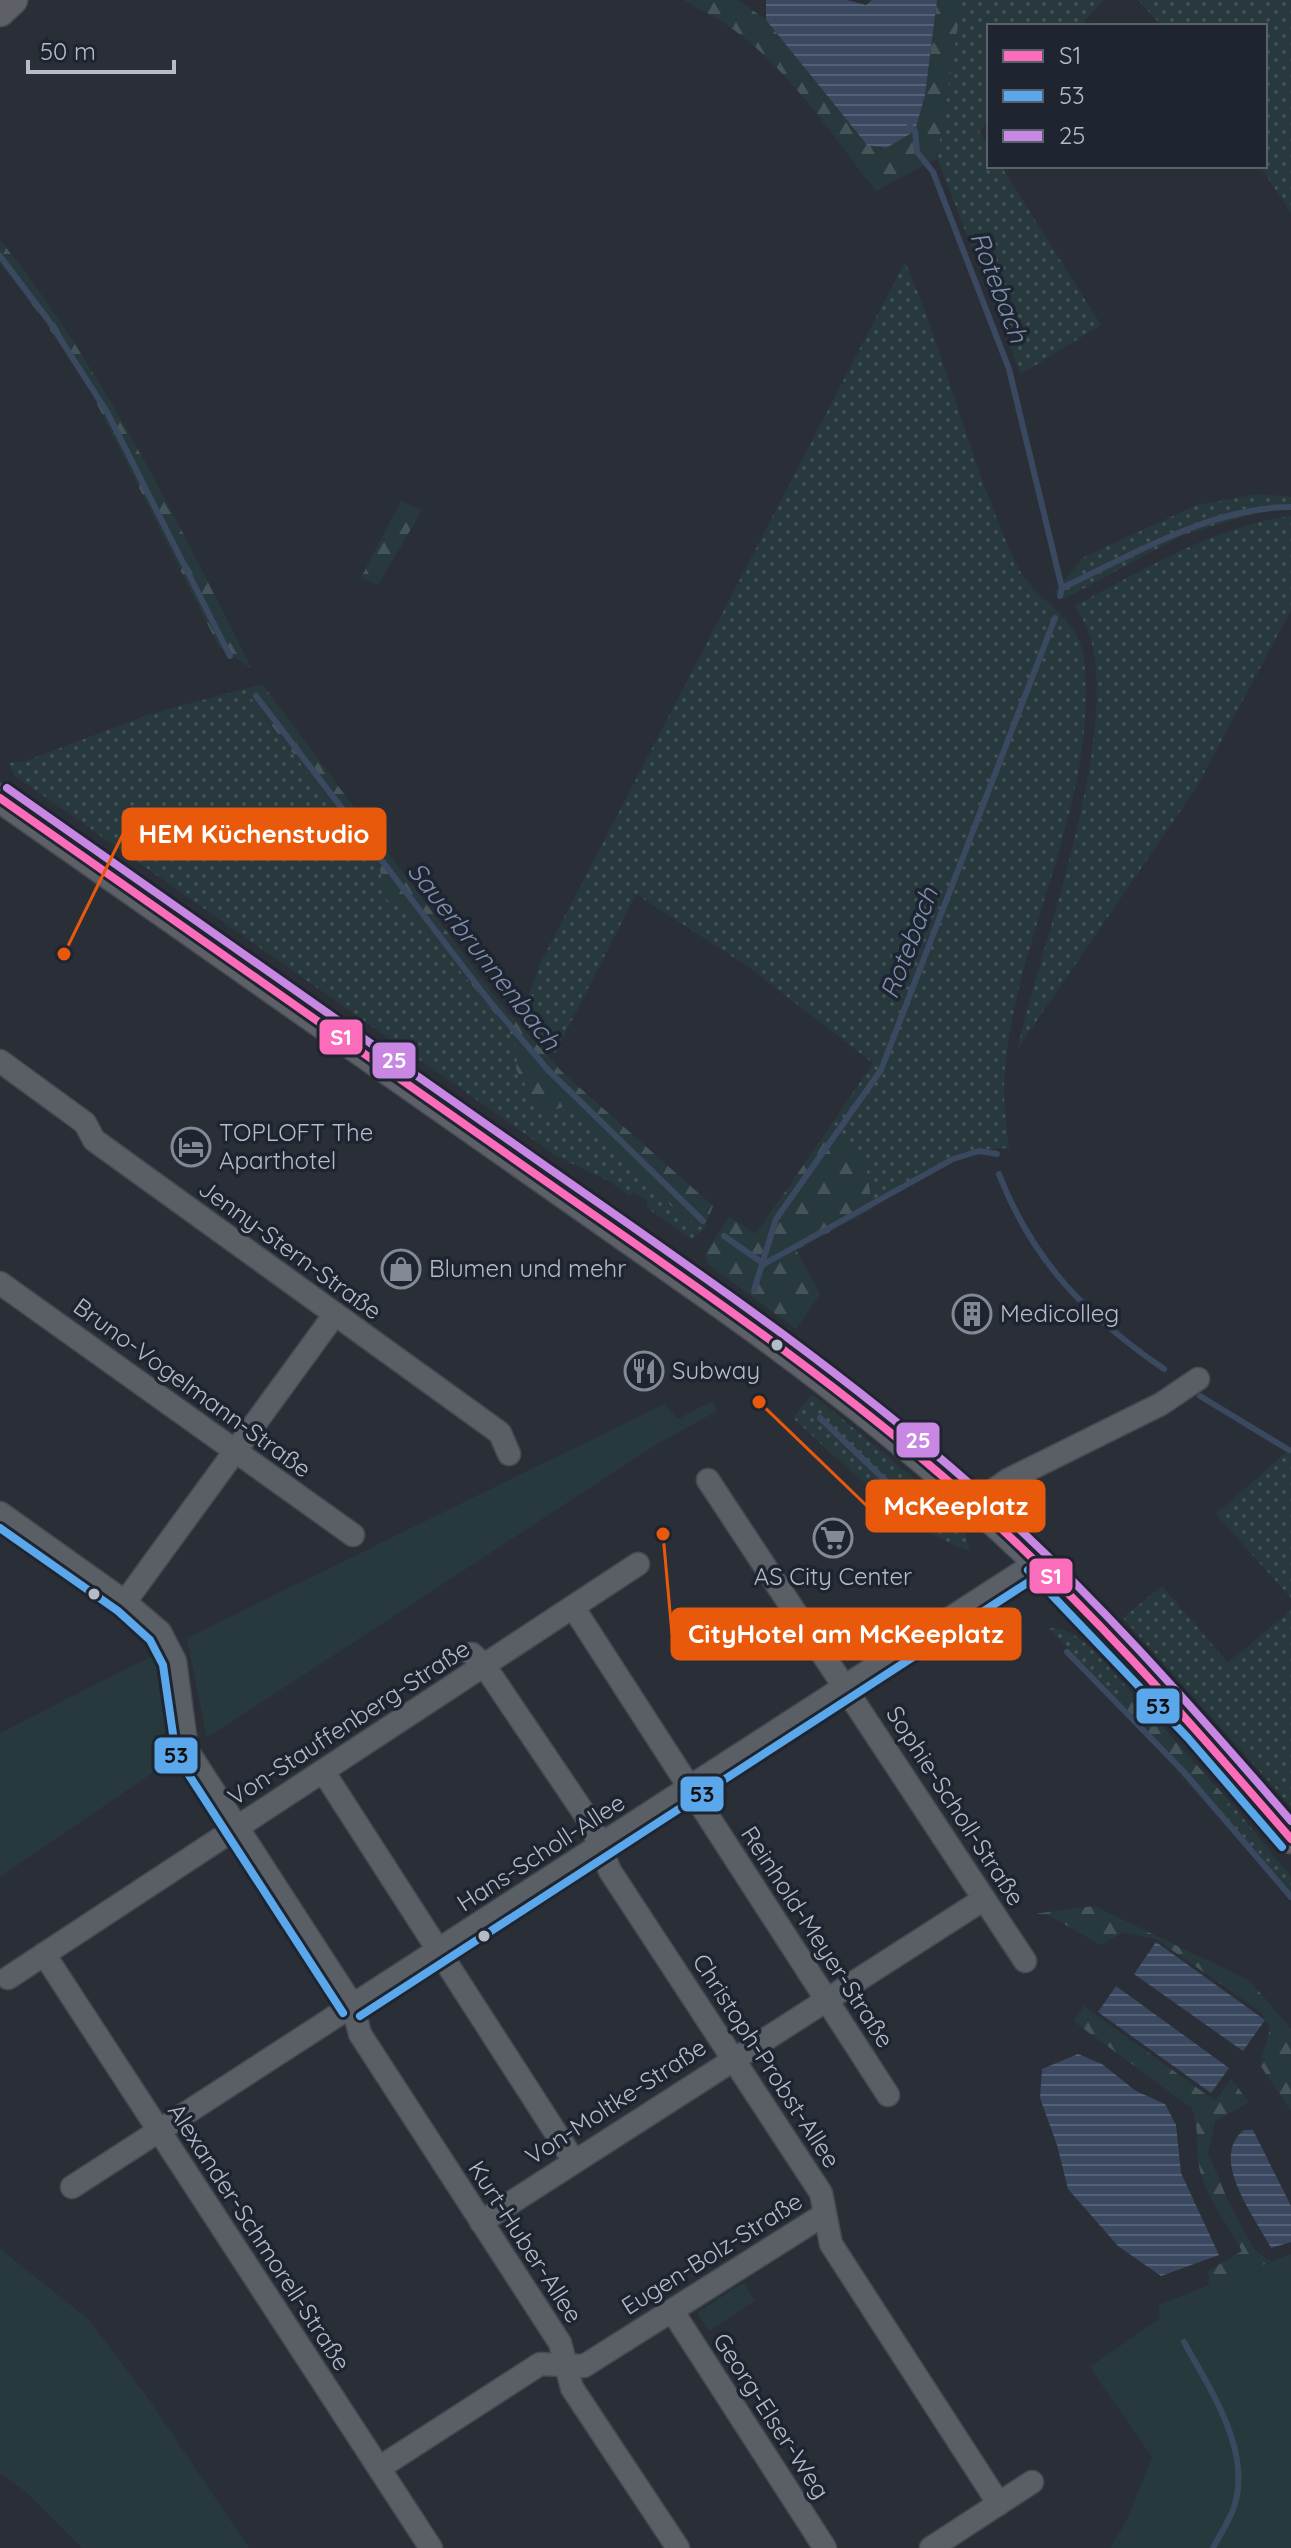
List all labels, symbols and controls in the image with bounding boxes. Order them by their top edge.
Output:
scale bar [28,24,174,74]
legend [987,24,1267,168]
text: 50 m [40,36,96,66]
text: S1 [1059,40,1081,70]
text: 53 [1059,80,1085,110]
text: 25 [1059,120,1085,150]
water label: Rotebach [963,227,1036,348]
callout: HEM Küchenstudio [123,809,385,859]
text: HEM Küchenstudio [139,817,369,850]
water label: Sauerbrunnenbach [401,855,569,1057]
water label: Rotebach [872,882,945,1003]
line badge: S1 [318,1018,364,1056]
text: S1 [330,1023,352,1051]
line badge: 25 [371,1041,417,1080]
text: 25 [381,1046,407,1074]
place label: TOPLOFT The Aparthotel [219,1117,373,1175]
hotel icon: TOPLOFT The Aparthotel [170,1126,212,1168]
street label: Jenny-Stern-Straße [193,1173,388,1326]
shop icon: Blumen und mehr [380,1248,422,1290]
place label: Blumen und mehr [429,1253,626,1283]
street label: Bruno-Vogelmann-Straße [68,1291,317,1484]
building icon: Medicolleg [951,1293,993,1335]
place label: Medicolleg [1000,1298,1119,1328]
unlabelled marker [769,1337,785,1353]
restaurant icon: Subway [623,1350,665,1392]
place label: Subway [672,1355,760,1385]
line badge: 25 [895,1421,941,1459]
text: 25 [905,1426,931,1454]
callout: McKeeplatz [867,1481,1044,1531]
text: McKeeplatz [884,1489,1029,1522]
supermarket icon: AS City Center [812,1517,854,1559]
line badge: S1 [1028,1557,1074,1595]
place label: AS City Center [754,1561,912,1591]
text: S1 [1040,1562,1062,1590]
unlabelled marker [86,1586,102,1602]
callout: CityHotel am McKeeplatz [672,1609,1020,1659]
text: CityHotel am McKeeplatz [688,1617,1004,1650]
street label: Von-Stauffenberg-Straße [222,1633,475,1812]
line badge: 53 [1135,1687,1181,1725]
text: 53 [1146,1692,1170,1720]
street label: Sophie-Scholl-Straße [880,1700,1032,1911]
line badge: 53 [153,1736,199,1775]
text: 53 [164,1741,188,1769]
line badge: 53 [679,1775,725,1813]
text: 53 [690,1780,714,1808]
street label: Hans-Scholl-Allee [451,1787,630,1918]
street label: Reinhold-Meyer-Straße [735,1820,901,2053]
unlabelled marker [476,1928,492,1944]
street label: Christoph-Probst-Allee [686,1948,847,2173]
street label: Von-Moltke-Straße [519,2032,711,2171]
street label: Alexander-Schmorell-Straße [162,2097,358,2376]
street label: Kurt-Huber-Allee [462,2155,589,2328]
street label: Eugen-Bolz-Straße [615,2185,808,2321]
street label: Georg-Elser-Weg [707,2327,837,2504]

